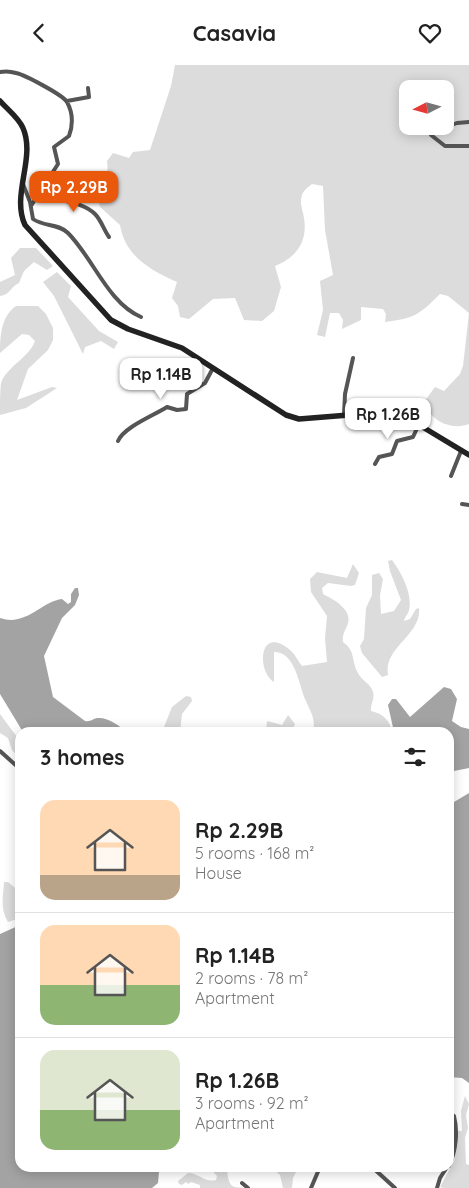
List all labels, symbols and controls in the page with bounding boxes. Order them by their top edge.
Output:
icon: back [25,19,53,47]
text: Casavia [193,19,276,47]
icon: heart [416,19,444,47]
north arrow [399,80,454,135]
map controls [399,80,454,135]
pin: Rp 2.29B [22,171,126,213]
text: Rp 2.29B [40,177,108,197]
pin: Rp 1.14B [109,357,213,400]
text: Rp 1.14B [130,364,192,384]
pin: Rp 1.26B [336,397,440,440]
text: Rp 1.26B [356,404,420,424]
icon: filters [401,743,429,771]
text: 3 homes [40,744,124,770]
text: Rp 2.29B [195,817,283,843]
icon: home [80,820,140,880]
text: 5 rooms · 168 m² [195,843,314,863]
text: House [195,863,242,883]
text: Rp 1.14B [195,942,275,968]
icon: home [80,945,140,1005]
text: 2 rooms · 78 m² [195,968,308,988]
text: Apartment [195,988,275,1008]
text: Rp 1.26B [195,1067,279,1093]
icon: home [80,1070,140,1130]
text: 3 rooms · 92 m² [195,1093,309,1113]
text: Apartment [195,1113,275,1133]

